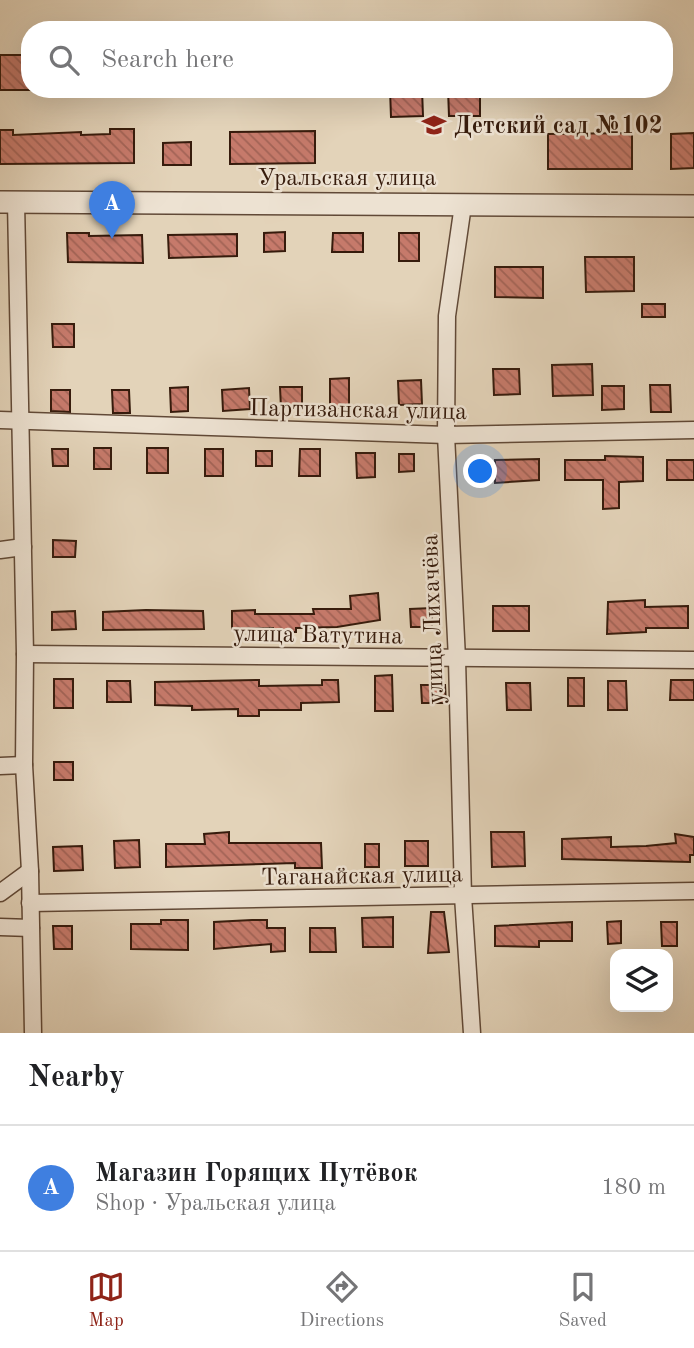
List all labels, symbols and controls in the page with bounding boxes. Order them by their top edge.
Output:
search box [21,21,673,98]
icon: search [45,41,83,79]
text: Search here [101,47,234,73]
school or university icon: Детский сад №102 [420,111,448,139]
place label: Детский сад №102 [454,115,663,139]
street label: Уральская улица [258,167,437,191]
pin: A [89,181,135,239]
street label: Партизанская улица [249,397,467,425]
your location [463,454,497,488]
street label: улица Лихачёва [419,533,449,705]
street label: улица Ватутина [233,623,403,649]
street label: Таганайская улица [261,863,463,891]
map controls [610,949,673,1012]
button: layers [610,949,673,1012]
text: Nearby [28,1063,125,1093]
text: Магазин Горящих Путёвок [95,1161,417,1187]
text: A [42,1176,60,1199]
text: 180 m [601,1176,666,1199]
text: Shop · Уральская улица [95,1192,336,1215]
tab: Map [87,1268,125,1333]
tab: Directions [300,1268,384,1333]
tab: Saved [558,1268,607,1333]

